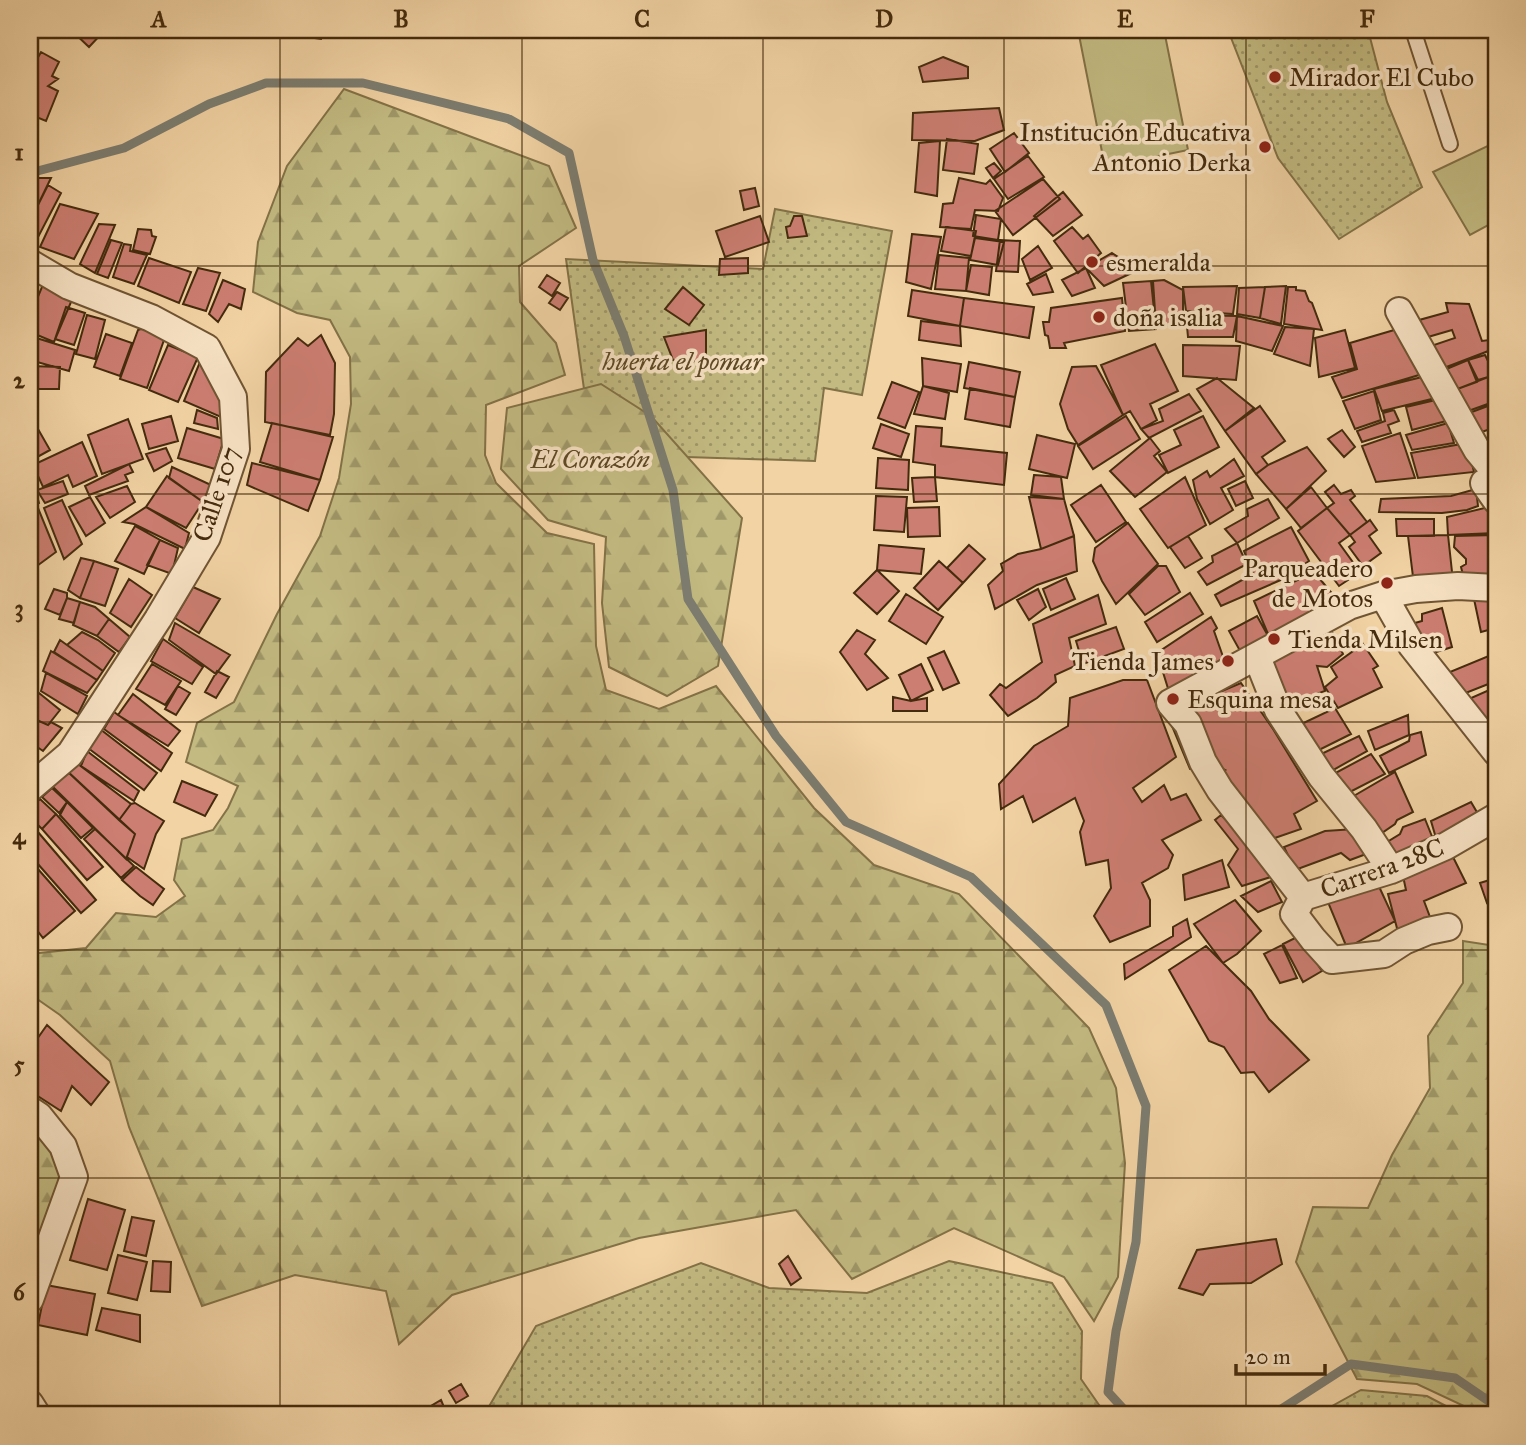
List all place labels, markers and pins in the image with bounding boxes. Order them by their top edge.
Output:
place label: Mirador El Cubo [1289,61,1474,93]
marker: Mirador El Cubo [1267,69,1283,85]
place label: Institución Educativa Antonio Derka [1019,116,1251,178]
marker: Institución Educativa Antonio Derka [1257,139,1273,155]
place label: esmeralda [1106,246,1211,278]
marker: esmeralda [1084,254,1100,270]
place label: doña isalia [1113,301,1223,333]
marker: doña isalia [1091,309,1107,325]
place label: Parqueadero de Motos [1243,552,1373,614]
marker: Parqueadero de Motos [1379,575,1395,591]
place label: Tienda Milsen [1288,623,1443,655]
marker: Tienda Milsen [1266,631,1282,647]
place label: Tienda James [1072,645,1214,677]
marker: Tienda James [1220,653,1236,669]
place label: Esquina mesa [1187,683,1332,715]
marker: Esquina mesa [1165,691,1181,707]

